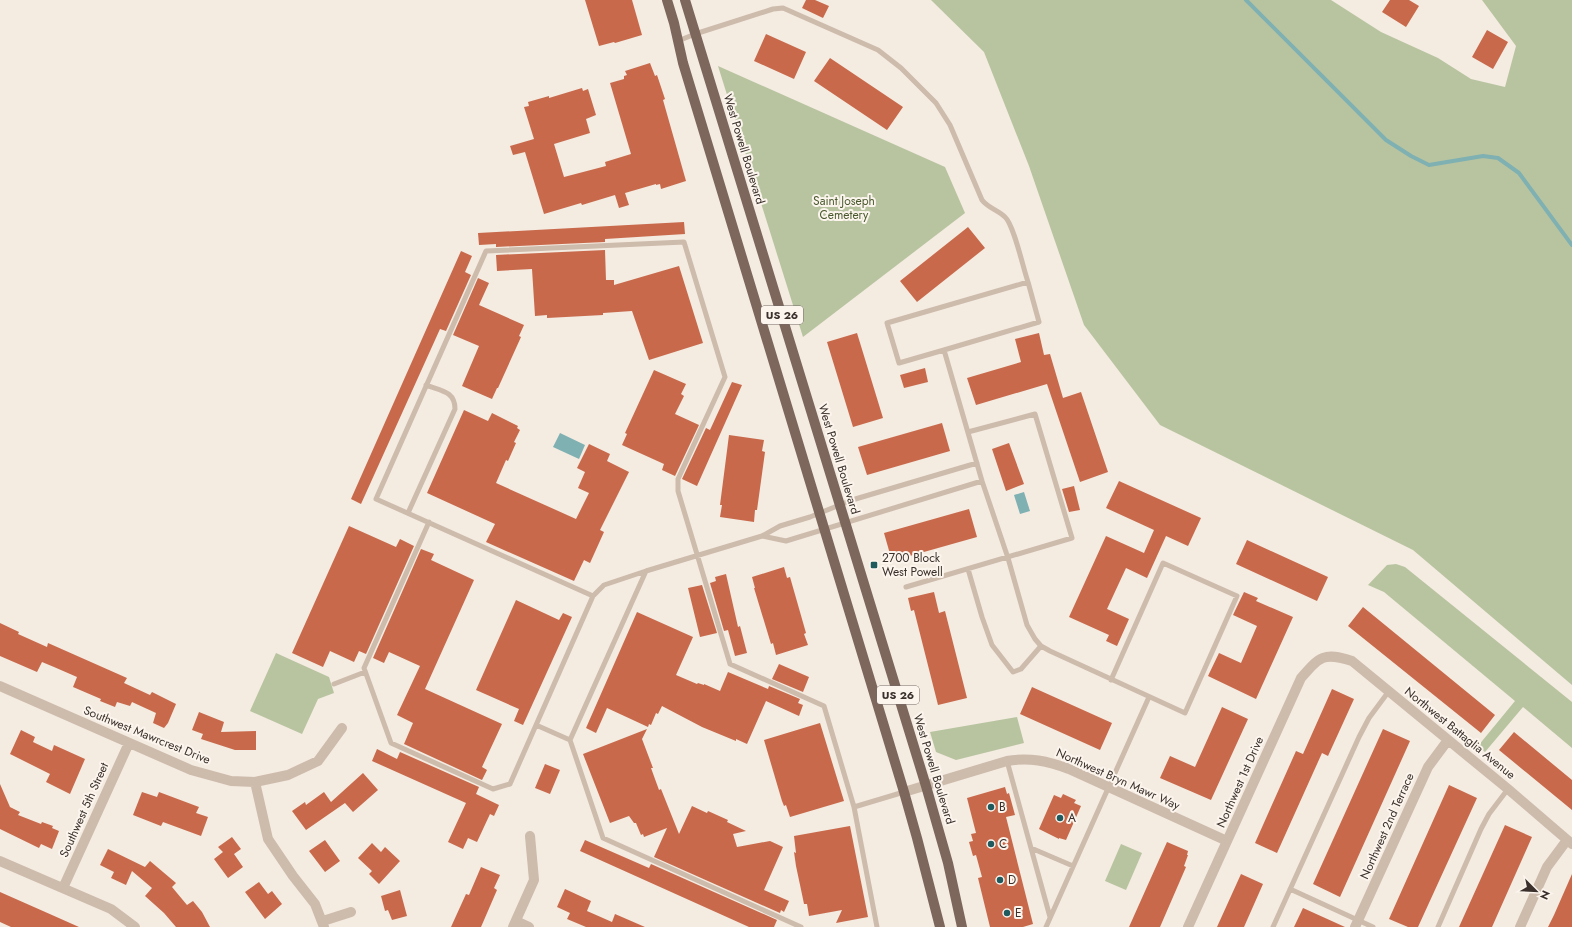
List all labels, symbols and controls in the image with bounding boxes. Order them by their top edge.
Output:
street label: West Powell Boulevard [719,92,769,206]
park label: Saint Joseph Cemetery [813,192,875,224]
road number: US 26 [761,306,803,324]
street label: West Powell Boulevard [814,402,864,516]
place label: 2700 Block West Powell [882,549,943,581]
marker: 2700 Block West Powell [869,560,879,570]
street label: Northwest Battaglia Avenue [1401,683,1519,783]
road number: US 26 [877,686,919,704]
street label: Southwest Mawrcrest Drive [81,701,213,769]
street label: West Powell Boulevard [909,712,959,826]
street label: Northwest 1st Drive [1212,734,1268,830]
street label: Northwest Bryn Mawr Way [1053,744,1183,815]
street label: Southwest 5th Street [55,760,113,860]
street label: Northwest 2nd Terrace [1355,770,1419,882]
place label: B [999,798,1006,816]
marker: B [986,802,996,812]
place label: A [1068,809,1076,827]
marker: A [1055,813,1065,823]
place label: C [999,835,1007,853]
marker: C [986,839,996,849]
place label: D [1008,871,1016,889]
north arrow [1516,871,1556,911]
marker: D [995,875,1005,885]
text: N [1536,888,1554,902]
place label: E [1015,904,1022,922]
marker: E [1002,908,1012,918]

